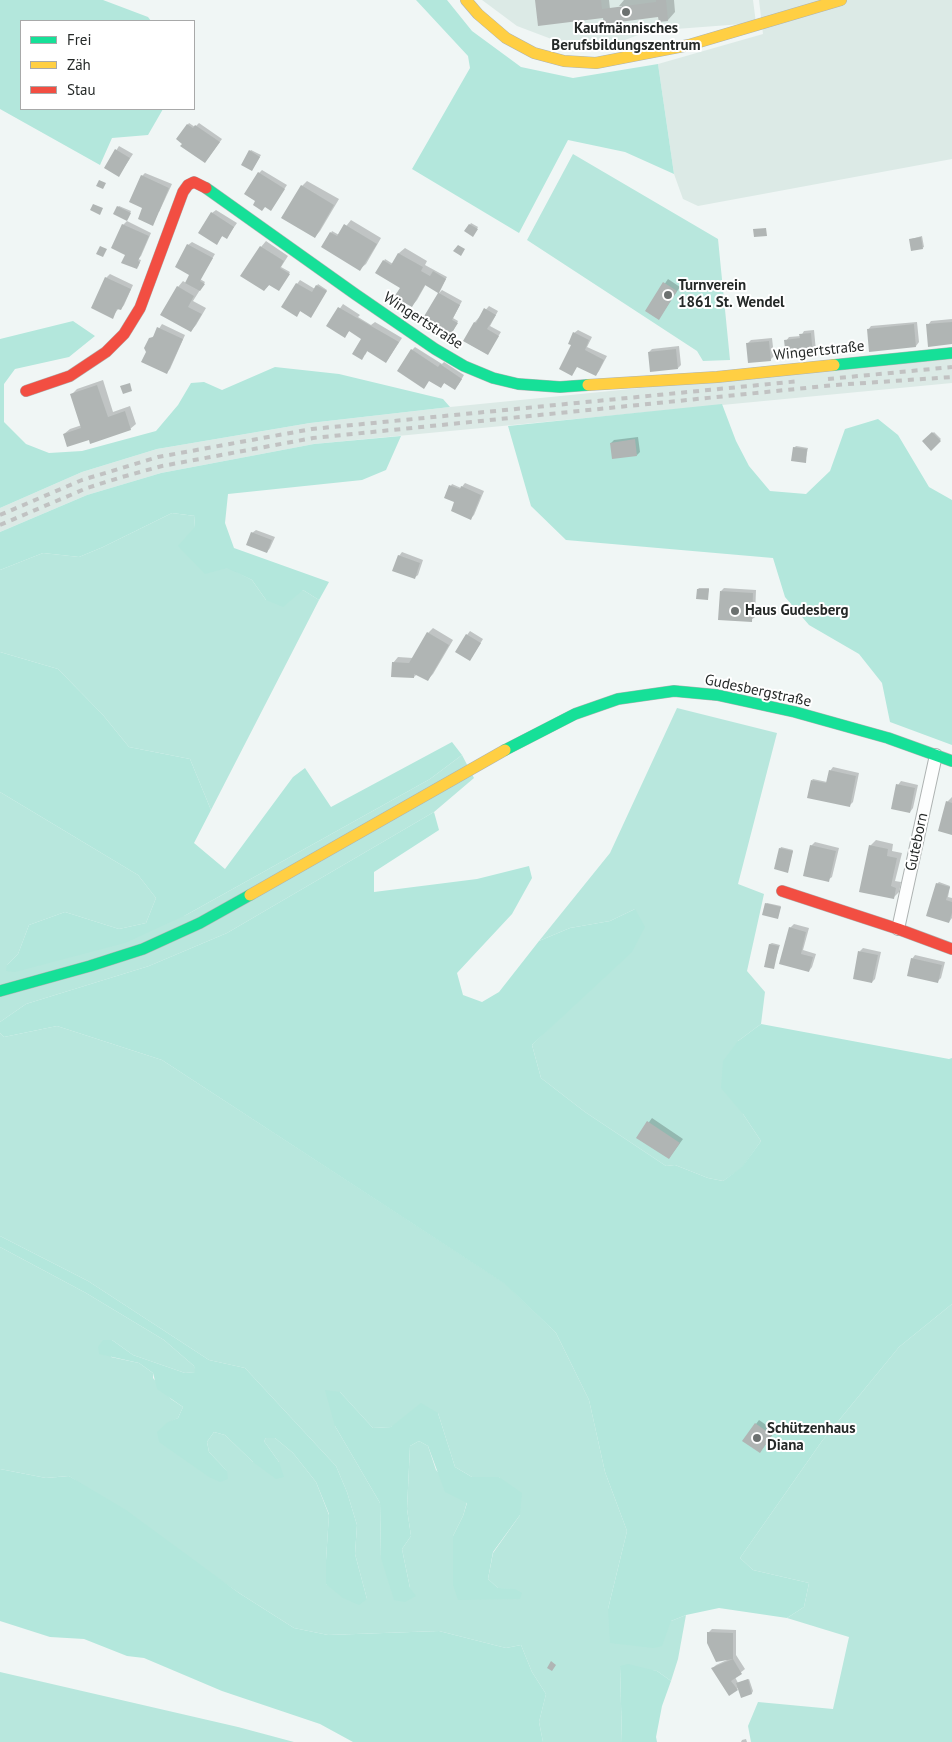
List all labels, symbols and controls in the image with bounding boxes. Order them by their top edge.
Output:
marker: Kaufmännisches Berufsbildungszentrum [620,6,632,18]
legend [20,20,195,110]
place label: Kaufmännisches Berufsbildungszentrum [551,20,701,55]
text: Frei [67,30,92,49]
text: Zäh [67,55,91,74]
text: Stau [67,80,96,99]
place label: Turnverein 1861 St. Wendel [678,277,785,312]
street label: Wingertstraße [380,289,466,353]
marker: Turnverein 1861 St. Wendel [662,289,674,301]
street label: Wingertstraße [773,337,865,365]
place label: Haus Gudesberg [745,602,849,620]
marker: Haus Gudesberg [729,605,741,617]
street label: Gudesbergstraße [703,671,813,711]
street label: Guteborn [902,811,932,873]
place label: Schützenhaus Diana [767,1420,855,1455]
marker: Schützenhaus Diana [751,1432,763,1444]

